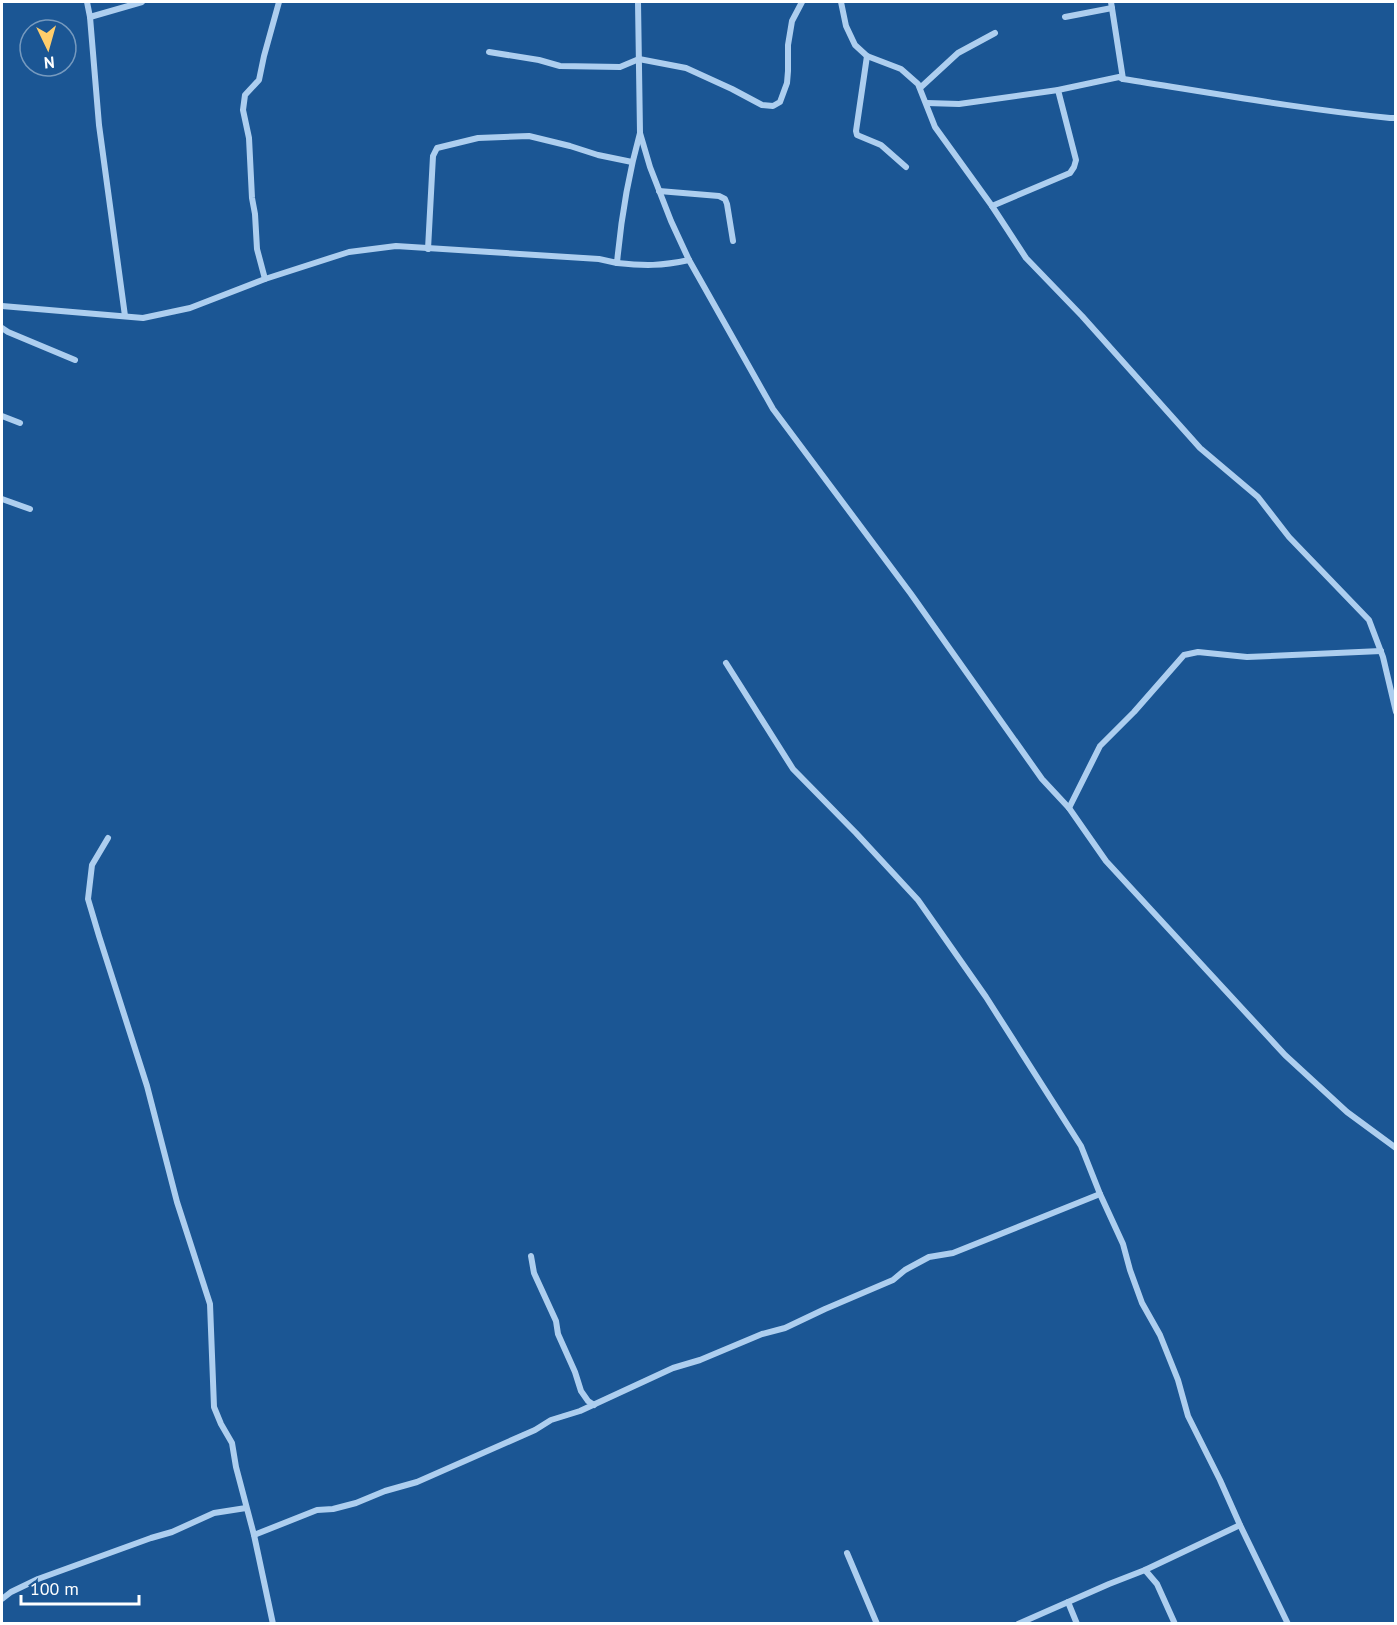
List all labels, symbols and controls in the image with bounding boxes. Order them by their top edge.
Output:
north arrow [18,18,78,78]
text: N [43,53,55,73]
scale bar [21,1568,140,1606]
text: 100 m [30,1577,79,1600]

